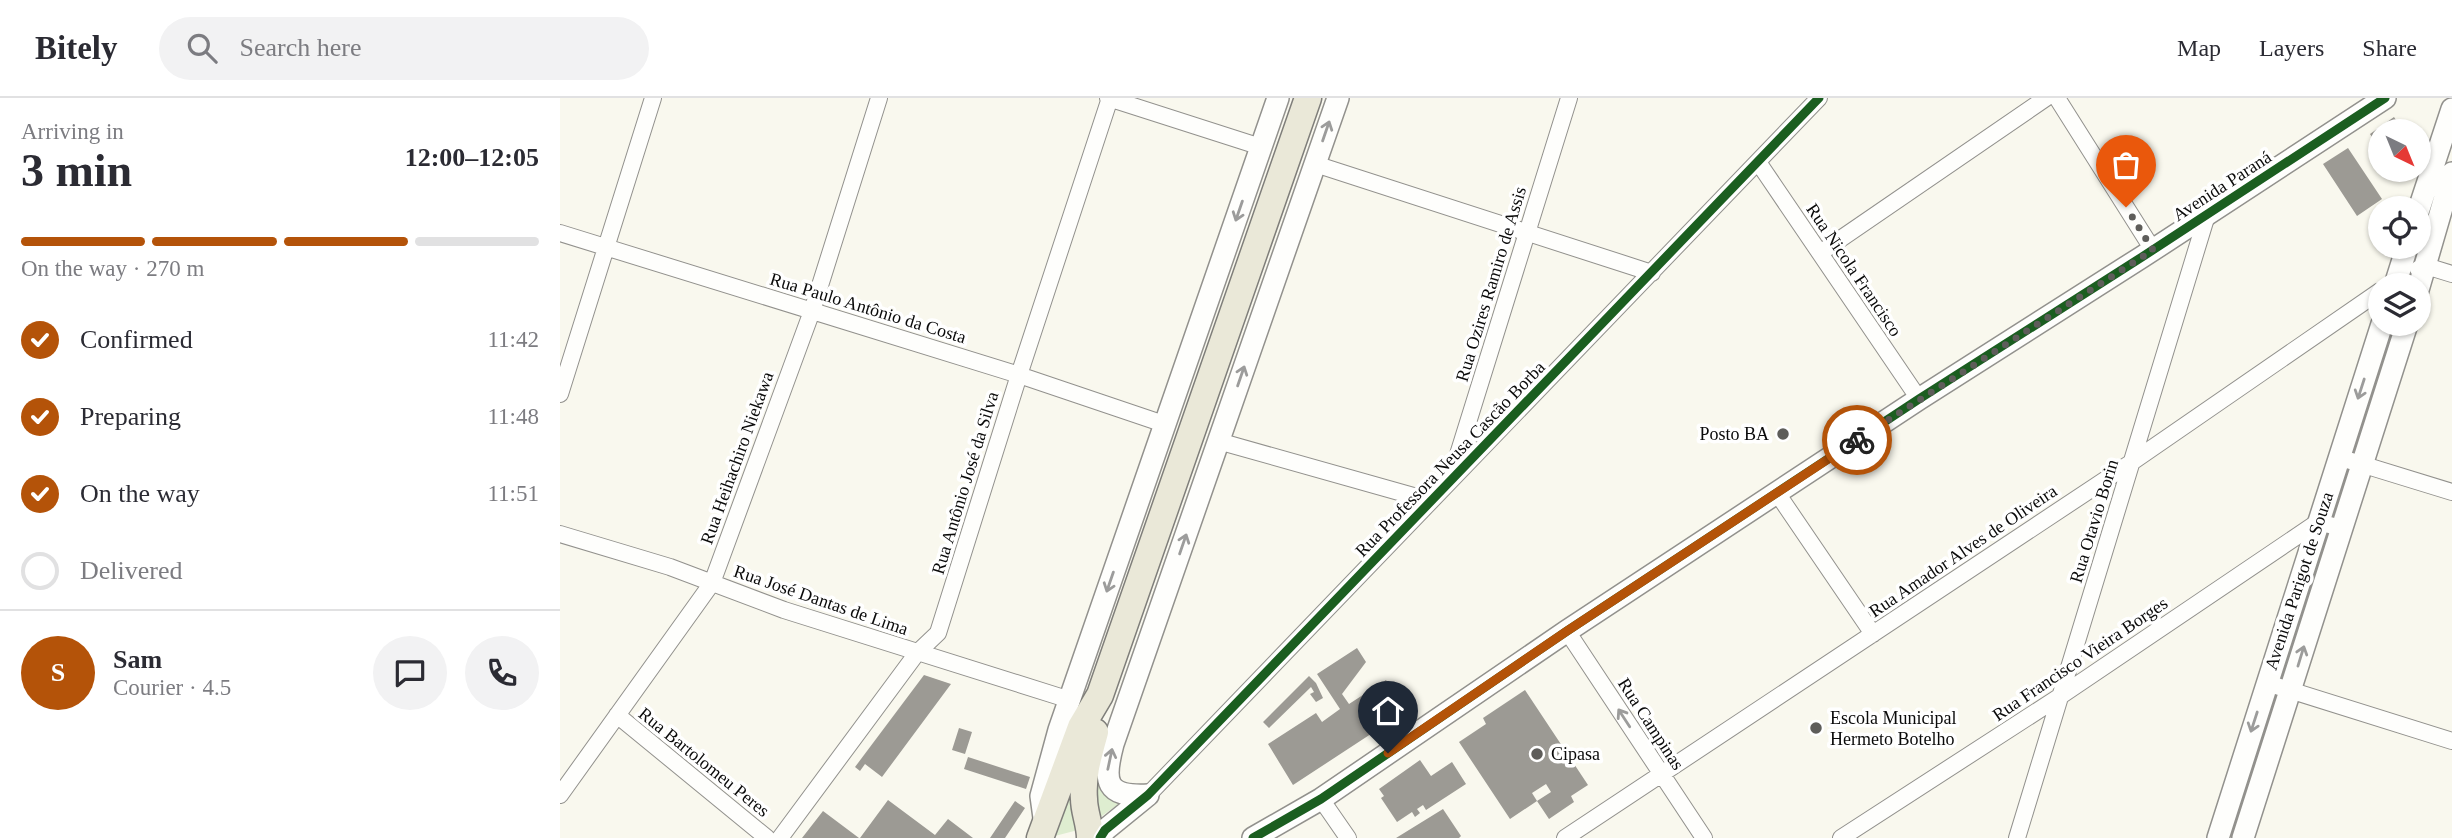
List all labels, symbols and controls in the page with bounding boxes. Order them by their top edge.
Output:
search box [159,17,649,80]
icon: search [183,29,221,67]
text: Bitely [35,30,117,66]
text: Search here [239,33,361,62]
text: Map [2177,35,2221,61]
text: Layers [2259,35,2324,61]
text: Share [2362,35,2417,61]
text: Arriving in [21,119,124,144]
north arrow [2368,119,2431,182]
map controls [2368,119,2431,336]
one-way arrow [1320,120,1333,142]
pin [2096,135,2156,207]
text: 12:00–12:05 [405,143,539,172]
text: 3 min [21,145,132,196]
icon: bag [2107,146,2145,184]
street label: Avenida Paraná [2169,147,2275,225]
street label: Rua Ozires Ramiro de Assis [1452,184,1530,384]
button: locate [2368,196,2431,259]
one-way arrow [1232,200,1244,222]
street label: Rua Nicola Francisco [1802,200,1906,340]
text: On the way · 270 m [21,256,204,281]
street label: Rua Paulo Antônio da Costa [768,269,968,347]
button: layers [2368,273,2431,336]
icon: check [21,321,59,359]
text: Confirmed [80,325,193,354]
text: 11:42 [487,327,539,352]
street label: Rua Professora Neusa Cascão Borba [1351,357,1549,561]
one-way arrow [1236,366,1248,388]
street label: Rua Heihachiro Niekawa [696,369,778,547]
one-way arrow [2353,377,2366,399]
street label: Rua Antônio José da Silva [928,389,1002,577]
icon: check [21,398,59,436]
text: Preparing [80,402,181,431]
text: 11:48 [487,404,539,429]
courier [1822,405,1892,475]
icon: bike [1838,421,1876,459]
place label: Posto BA [1699,424,1769,444]
marker: Posto BA [1775,426,1791,442]
street label: Rua Otavio Borin [2066,457,2122,585]
icon: check [21,475,59,513]
text: On the way [80,479,200,508]
text: 11:51 [487,481,539,506]
street label: Rua Amador Alves de Oliveira [1865,481,2061,621]
street label: Avenida Parigot de Souza [2261,489,2337,673]
one-way arrow [1178,533,1190,555]
text: Delivered [80,556,183,585]
street label: Rua José Dantas de Lima [731,561,911,639]
one-way arrow [1103,570,1115,592]
street label: Rua Francisco Vieira Borges [1989,593,2171,725]
button: chat [373,636,447,710]
button: phone [465,636,539,710]
text: Sam [113,645,162,674]
one-way arrow [2295,645,2308,667]
text: S [51,658,65,687]
street label: Rua Campinas [1614,674,1688,774]
text: Courier · 4.5 [113,675,231,700]
pin [1358,681,1418,753]
icon: home [1369,692,1407,730]
street label: Rua Bartolomeu Peres [635,703,773,821]
place label: Escola Municipal Hermeto Botelho [1830,708,1956,749]
one-way arrow [1617,709,1631,728]
one-way arrow [2247,711,2260,733]
marker: Escola Municipal Hermeto Botelho [1808,720,1824,736]
place label: Cipasa [1551,744,1600,764]
marker: Cipasa [1529,746,1545,762]
one-way arrow [1103,748,1117,771]

